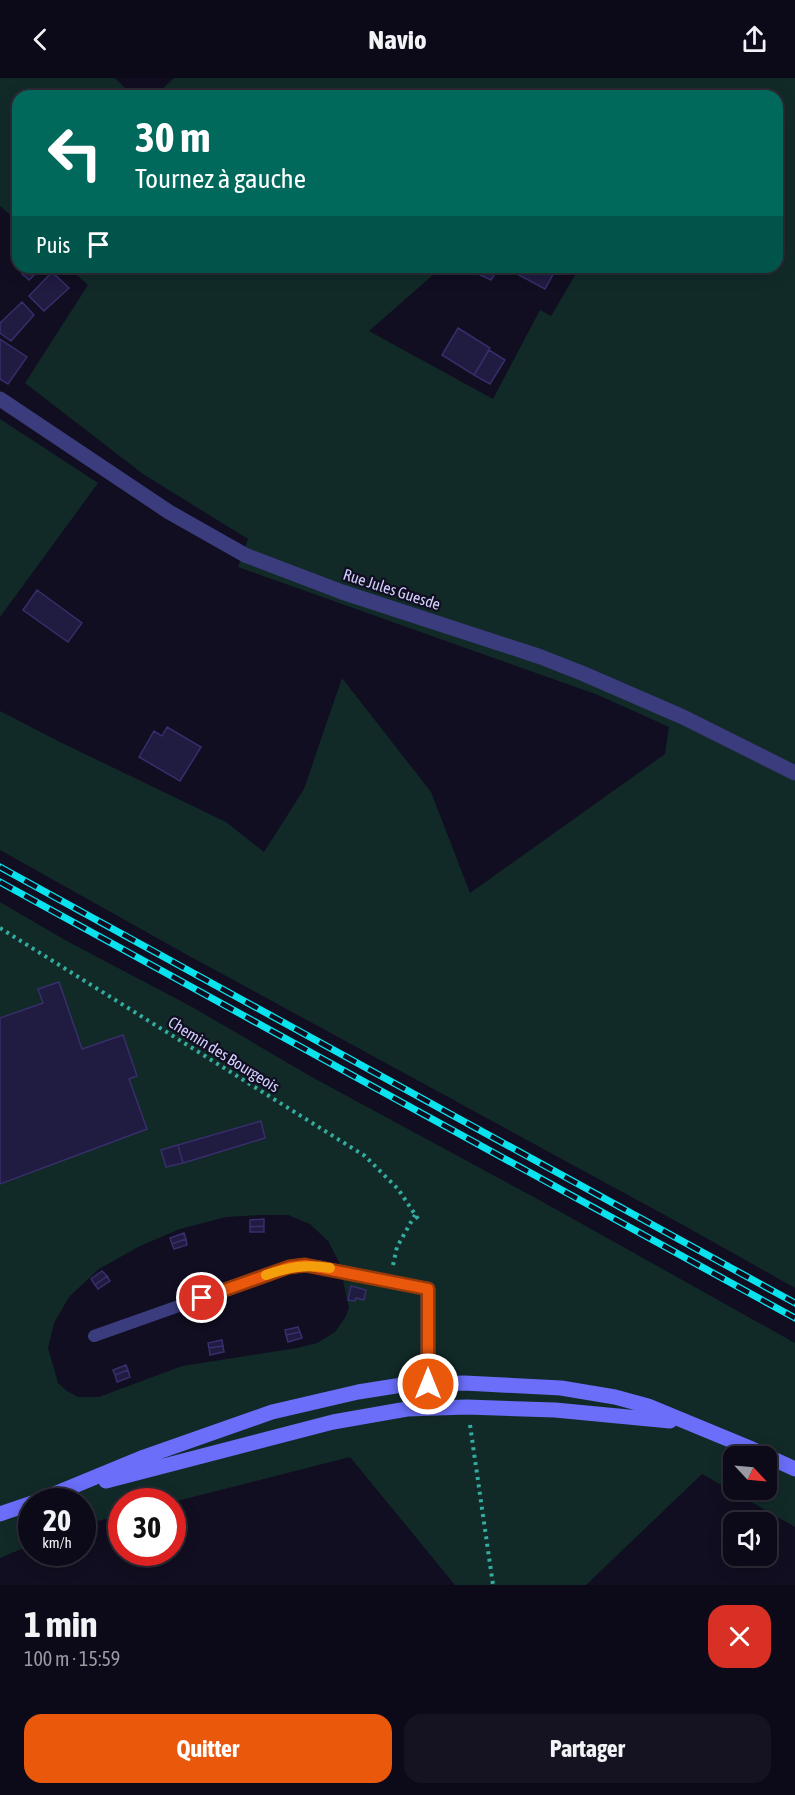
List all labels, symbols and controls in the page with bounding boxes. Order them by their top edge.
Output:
icon: back [24,23,57,56]
icon: share [738,23,771,56]
text: Navio [368,24,427,55]
text: 30 m [135,113,210,161]
icon: left [36,114,114,192]
text: Tournez à gauche [135,163,306,194]
icon: arrive [82,228,115,261]
text: Puis [36,232,70,258]
street label: Rue Jules Guesde [341,565,443,613]
street label: Chemin des Bourgeois [165,1013,283,1097]
pin [176,1272,227,1323]
icon: arrive [185,1281,218,1314]
position arrow [396,1352,460,1416]
north arrow [723,1446,777,1500]
map controls [723,1446,777,1566]
speed limit sign: 30 [108,1488,186,1566]
text: 20 [43,1503,71,1537]
button: sound [723,1512,777,1566]
text: km/h [42,1534,72,1551]
text: 1 min [24,1603,98,1645]
button: close [708,1605,771,1668]
text: 100 m · 15:59 [24,1647,120,1670]
button: Quitter [24,1714,392,1783]
button: Partager [404,1714,771,1783]

